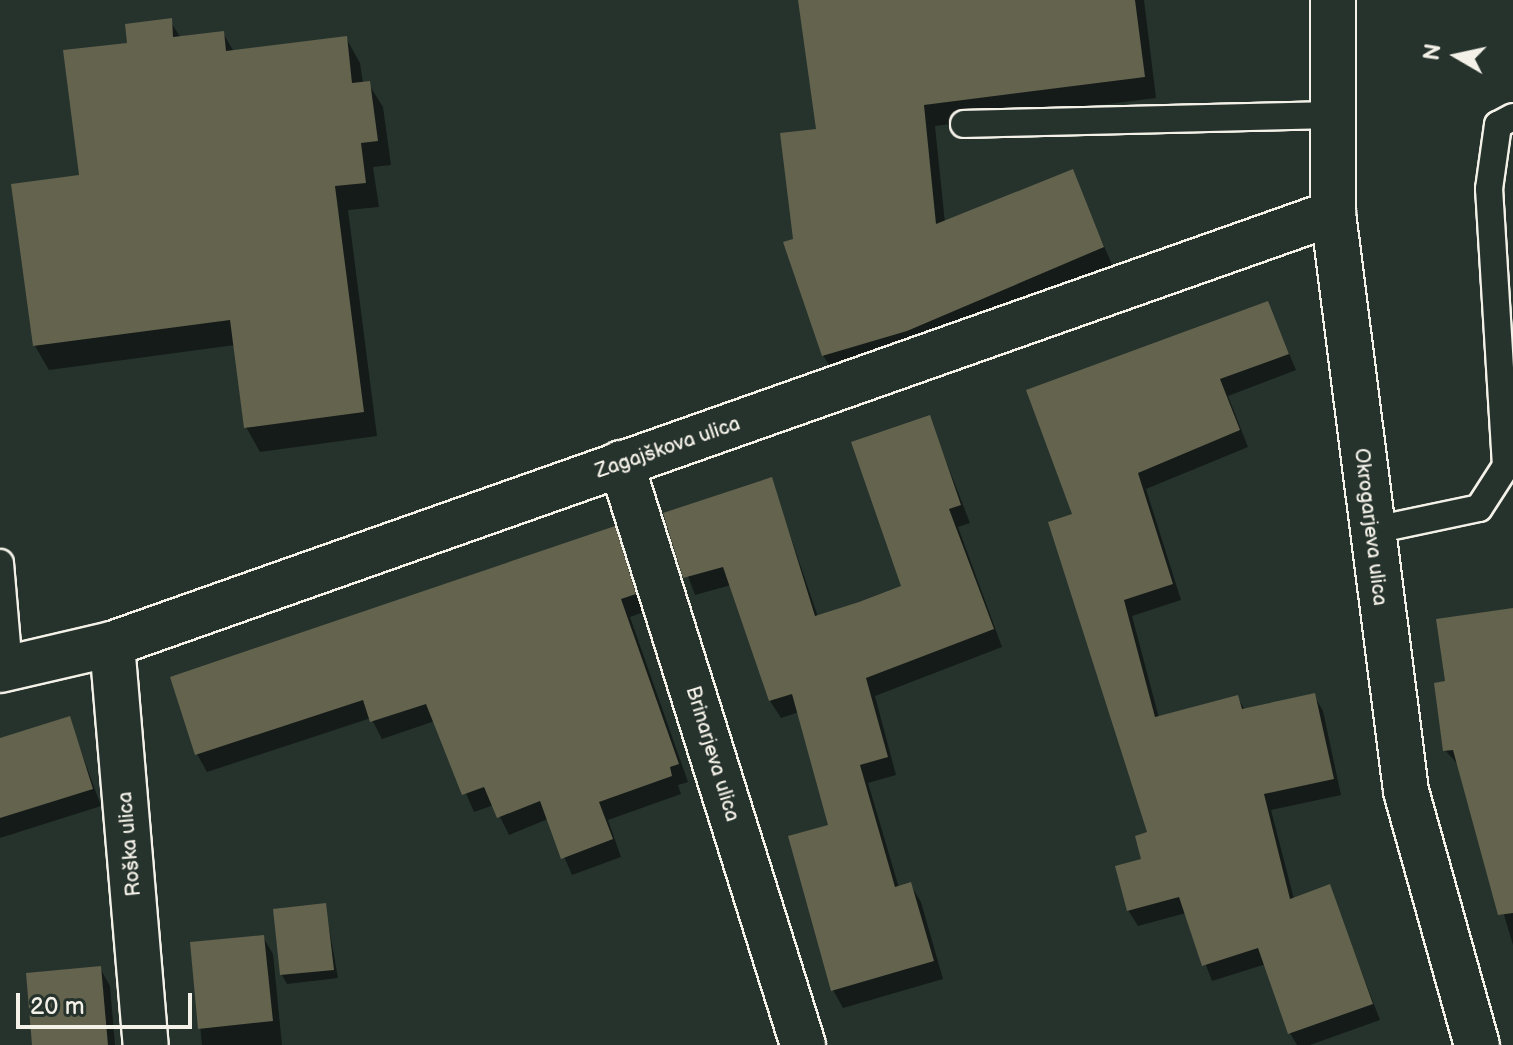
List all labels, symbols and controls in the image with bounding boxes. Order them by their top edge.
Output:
north arrow [1417,16,1497,96]
text: N [1418,42,1447,62]
street label: Zagajškova ulica [593,412,743,484]
street label: Okrogarjeva ulica [1348,447,1392,607]
street label: Brinarjeva ulica [680,683,744,825]
street label: Roška ulica [113,791,147,897]
scale bar [20,977,196,1027]
text: 20 m [30,992,85,1021]

